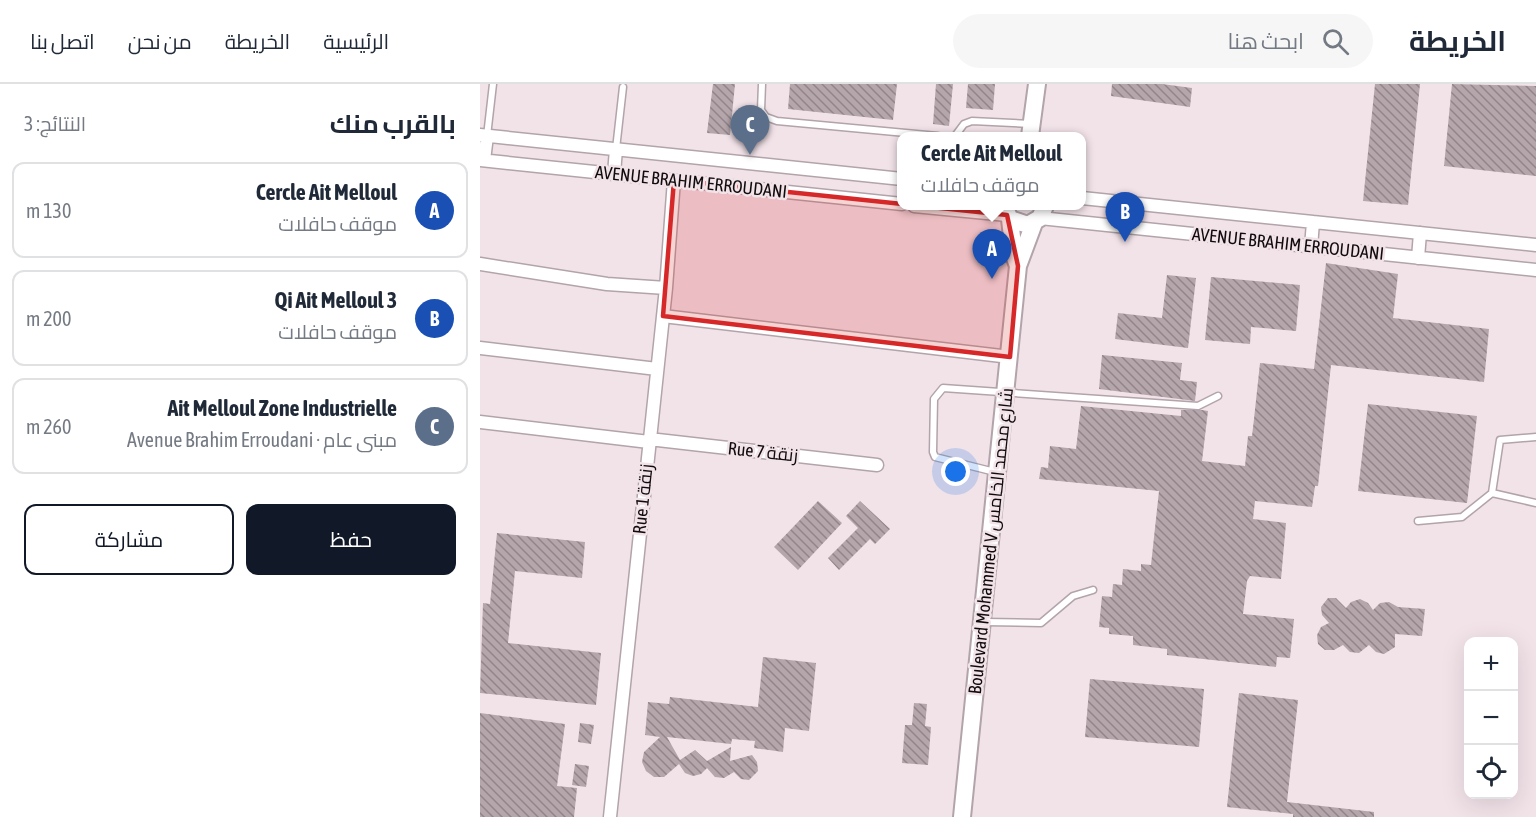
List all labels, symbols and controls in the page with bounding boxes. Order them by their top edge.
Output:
search box [953,14,1373,68]
icon: search [1319,25,1352,58]
text: الخريطة [1409,25,1506,57]
text: ابحث هنا [1227,28,1304,54]
text: اتصل بنا [30,29,95,53]
text: من نحن [128,29,192,53]
text: الخريطة [225,29,290,53]
text: الرئيسية [323,29,389,53]
pin: C [730,106,770,155]
text: بالقرب منك [330,109,456,139]
text: النتائج: 3 [24,112,86,135]
popup [897,132,1086,210]
text: Cercle Ait Melloul [921,140,1062,166]
street label: AVENUE BRAHIM ERROUDANI [594,161,788,202]
text: موقف حافلات [921,173,1040,196]
text: Cercle Ait Melloul [256,179,397,205]
pin: B [1106,192,1144,242]
text: 130 m [26,199,71,222]
text: A [430,199,439,222]
text: موقف حافلات [278,212,397,235]
street label: AVENUE BRAHIM ERROUDANI [1191,223,1385,264]
pin: A [972,230,1012,279]
text: Qi Ait Melloul 3 [275,287,397,313]
text: 200 m [26,307,71,330]
text: B [430,307,439,330]
text: موقف حافلات [278,320,397,343]
street label: Boulevard Mohammed V شارع محمد الخامس [964,387,1019,695]
text: Ait Melloul Zone Industrielle [168,395,397,421]
text: 260 m [26,415,71,438]
text: C [430,415,439,438]
text: مبنى عام · Avenue Brahim Erroudani [127,428,397,451]
street label: Rue 7 زنقة [727,437,799,467]
your location [941,457,970,486]
street label: Rue 1 زنقة [628,463,658,535]
button: مشاركة [24,504,234,575]
button: حفظ [246,504,456,575]
map controls [1464,637,1518,799]
button: + [1464,637,1518,691]
button: − [1464,691,1518,745]
button: locate [1464,745,1518,799]

